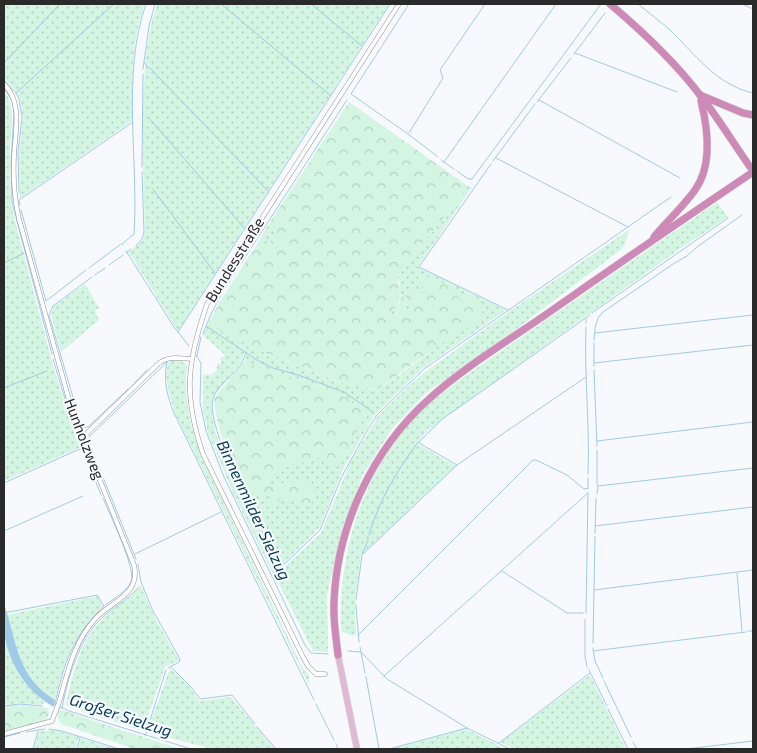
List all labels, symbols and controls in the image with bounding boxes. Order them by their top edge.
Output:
street label: Bundesstraße [201,214,267,305]
street label: Hunholzweg [61,396,109,482]
water label: Binnenmilder Sielzug [214,437,295,583]
water label: Großer Sielzug [68,689,175,740]

